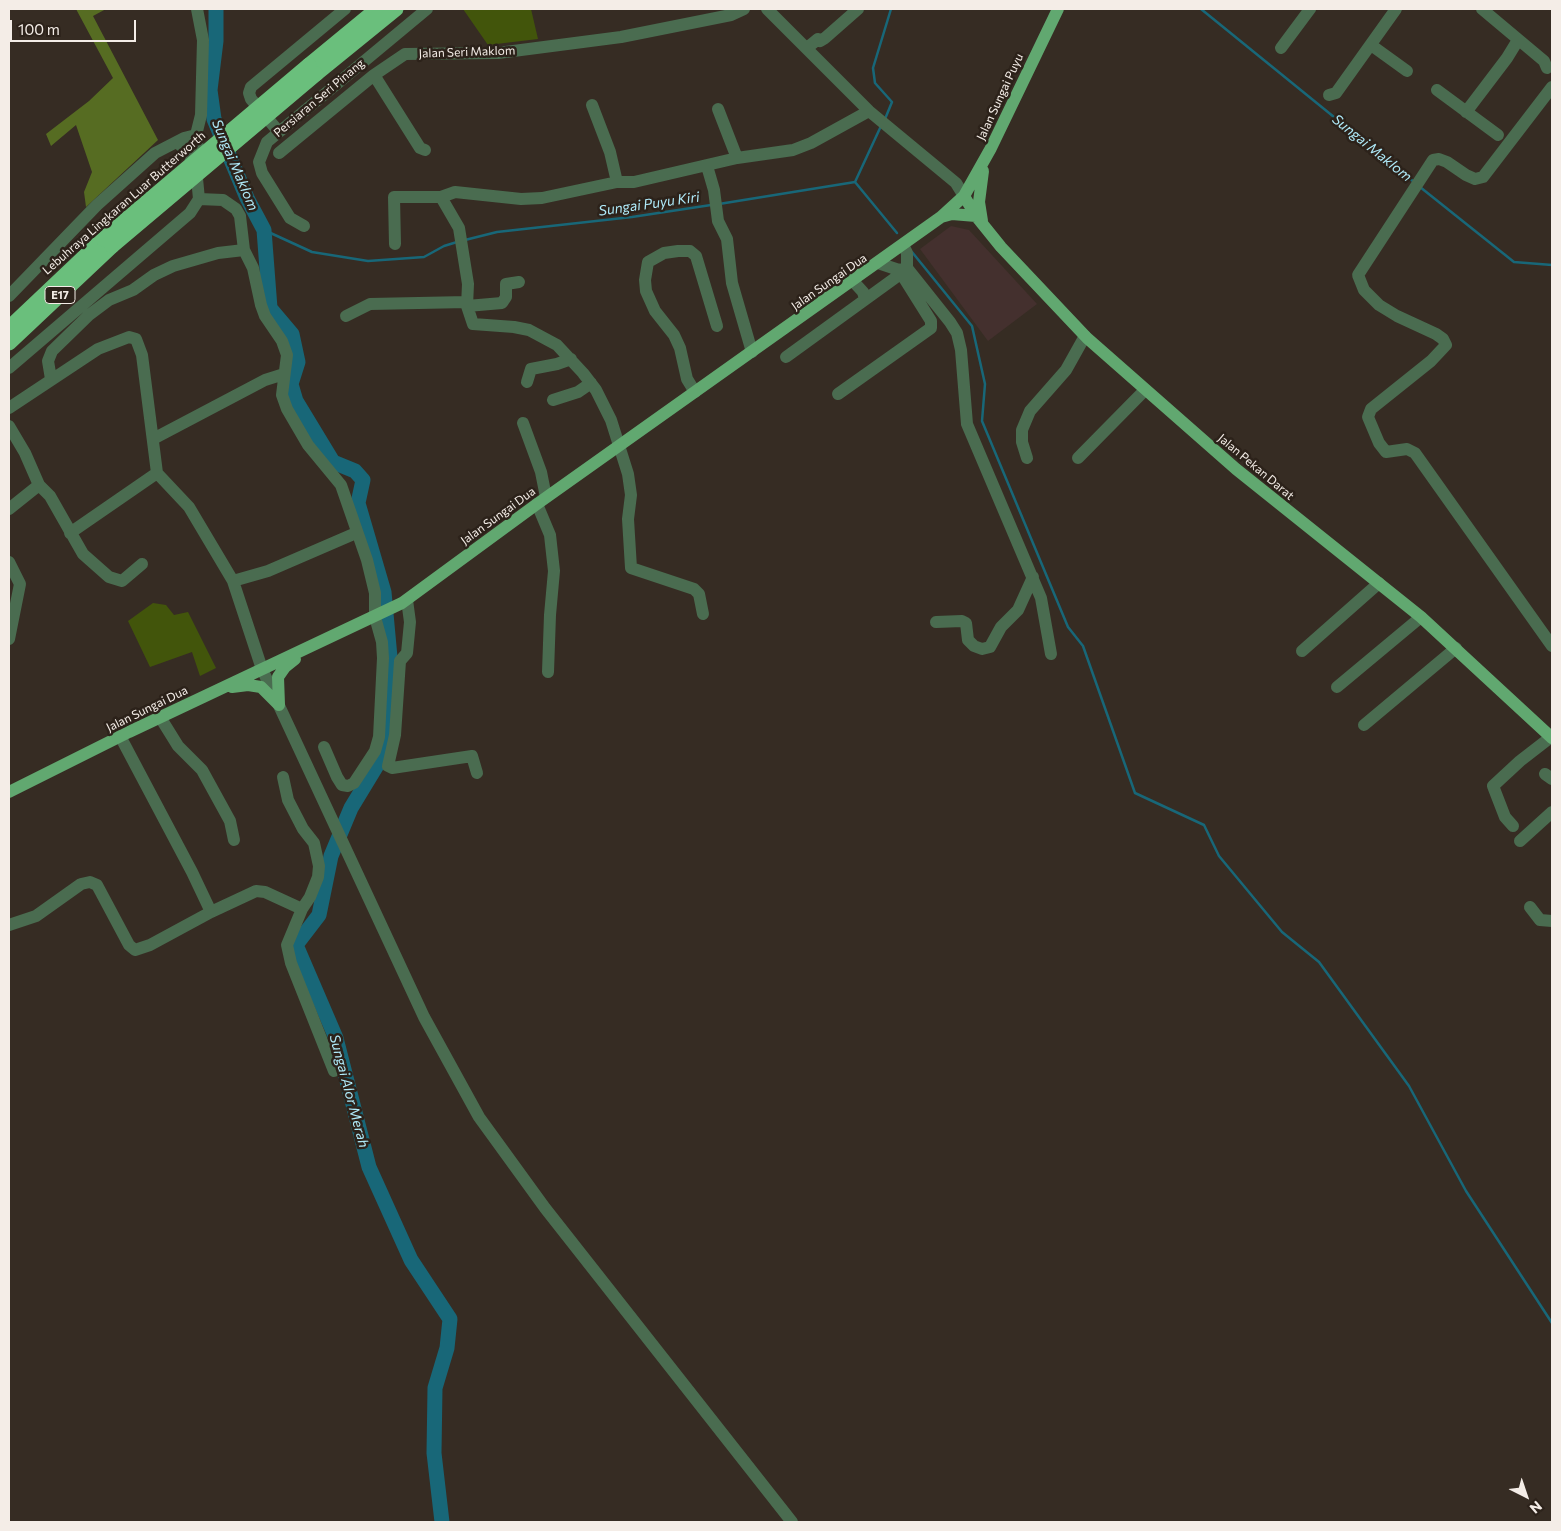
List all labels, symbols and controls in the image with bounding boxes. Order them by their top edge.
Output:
scale bar [12,10,139,42]
text: 100 m [18,20,60,38]
street label: Jalan Seri Maklom [418,43,516,61]
street label: Jalan Sungai Puyu [974,51,1026,143]
street label: Persiaran Seri Pinang [271,56,367,140]
water label: Sungai Maklom [1329,111,1415,185]
water label: Sungai Maklom [208,117,262,213]
street label: Lebuhraya Lingkaran Luar Butterworth [40,128,208,278]
water label: Sungai Puyu Kiri [597,189,701,219]
street label: Jalan Sungai Dua [789,251,869,313]
road number: E17 [45,286,75,304]
street label: Jalan Pekan Darat [1215,431,1297,503]
street label: Jalan Sungai Dua [458,484,538,548]
street label: Jalan Sungai Dua [104,683,190,735]
water label: Sungai Alor Merah [326,1033,372,1149]
north arrow [1501,1471,1551,1521]
text: N [1527,1498,1546,1518]

